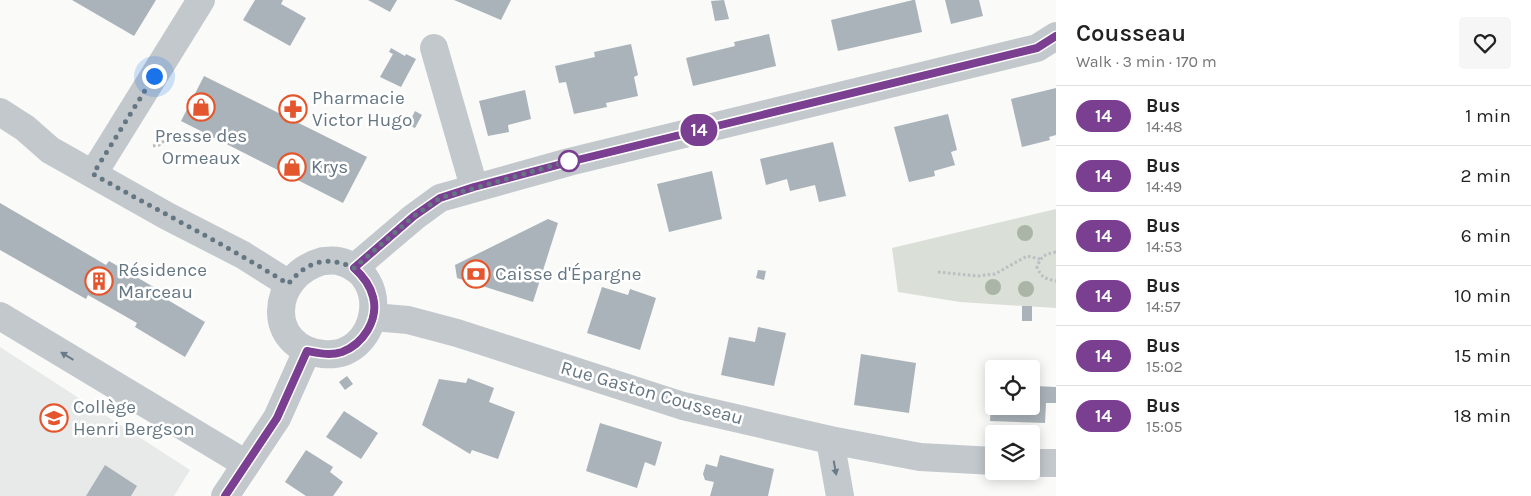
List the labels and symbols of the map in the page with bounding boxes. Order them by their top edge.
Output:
your location [142,64,167,89]
place label: Pharmacie Victor Hugo [312,87,412,131]
shop icon: Presse des Ormeaux [186,92,216,122]
pharmacy icon: Pharmacie Victor Hugo [278,94,308,124]
line badge: 14 [676,114,722,146]
place label: Presse des Ormeaux [155,125,247,169]
unlabelled marker [558,150,580,172]
shop icon: Krys [277,152,307,182]
place label: Krys [311,156,348,178]
place label: Résidence Marceau [118,259,207,303]
bank icon: Caisse d'Épargne [461,259,491,289]
place label: Caisse d'Épargne [495,262,642,285]
building icon: Résidence Marceau [84,266,114,296]
one-way arrow [60,352,73,361]
street label: Rue Gaston Cousseau [558,356,746,430]
place label: Collège Henri Bergson [73,396,195,440]
school or university icon: Collège Henri Bergson [39,403,69,433]
one-way arrow [831,460,839,476]

